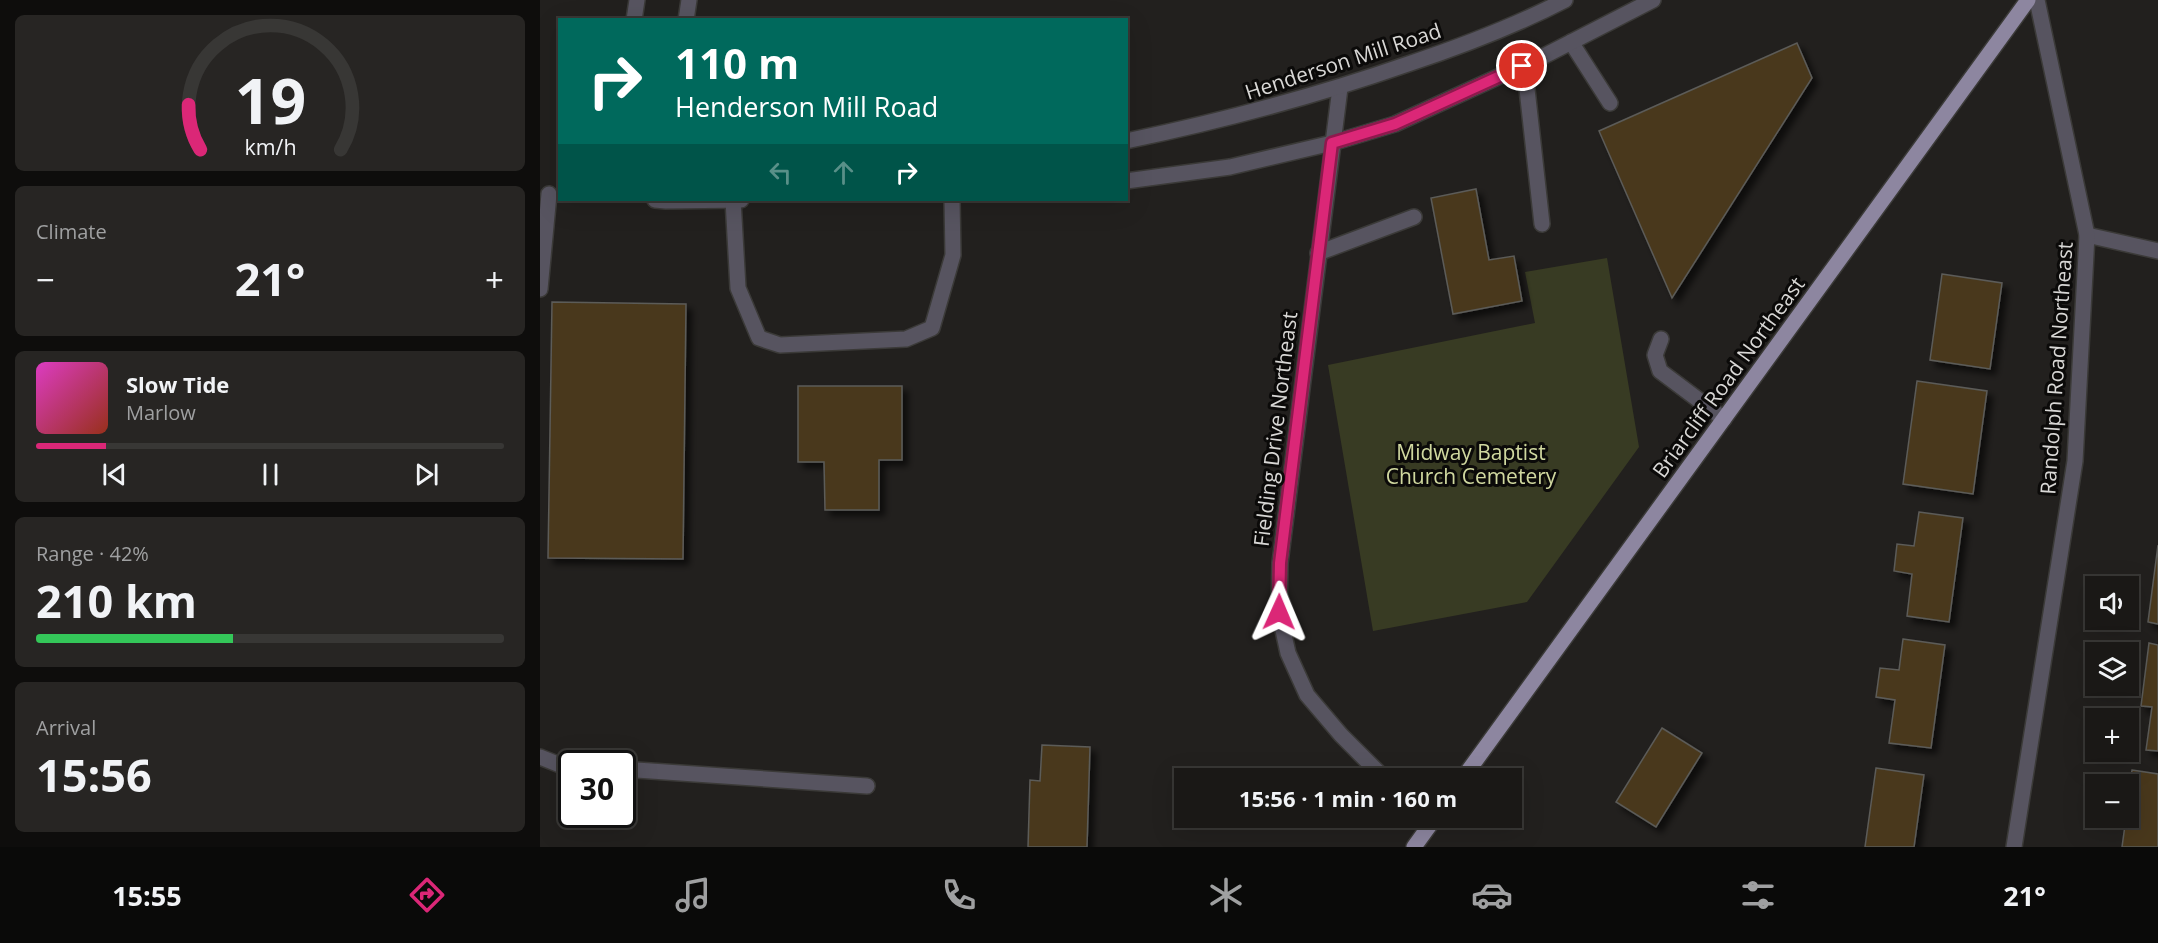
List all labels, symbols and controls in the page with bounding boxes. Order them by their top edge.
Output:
street label: Henderson Mill Road [1241,16,1445,106]
text: 110 m [675,34,799,91]
pin [1496,40,1547,91]
icon: right [576,42,654,120]
icon: arrive [1505,49,1538,82]
text: 19 [234,57,306,142]
text: Henderson Mill Road [675,88,938,125]
text: km/h [244,132,296,161]
icon: left [764,156,797,189]
icon: ahead [827,156,860,189]
icon: right [890,156,923,189]
text: Climate [36,218,107,245]
street label: Randolph Road Northeast [2033,241,2079,495]
text: 21° [235,248,305,309]
text: − [36,257,55,302]
text: + [485,257,504,302]
street label: Briarcliff Road Northeast [1646,271,1810,483]
street label: Fielding Drive Northeast [1247,310,1303,548]
text: Slow Tide [126,369,229,399]
text: Marlow [126,399,196,426]
park label: Midway Baptist Church Cemetery [1386,438,1557,490]
icon: previous [98,458,131,491]
icon: pause [254,458,287,491]
icon: next [410,458,443,491]
text: Range · 42% [36,540,149,567]
text: 210 km [36,570,197,631]
map controls [2085,576,2139,828]
button: sound [2085,576,2139,630]
position arrow [1247,580,1311,644]
button: layers [2085,642,2139,696]
button: + [2085,708,2139,762]
text: Arrival [36,714,96,741]
text: 15:56 [36,744,152,805]
speed limit sign: 30 [558,750,636,828]
button: − [2085,774,2139,828]
text: 15:56 · 1 min · 160 m [1239,783,1457,813]
icon: directions [406,874,448,916]
icon: music [672,874,714,916]
icon: phone [938,874,980,916]
icon: climate [1205,874,1247,916]
icon: car [1471,874,1513,916]
icon: filters [1737,874,1779,916]
text: 15:55 [112,877,182,914]
text: 21° [2003,877,2046,914]

